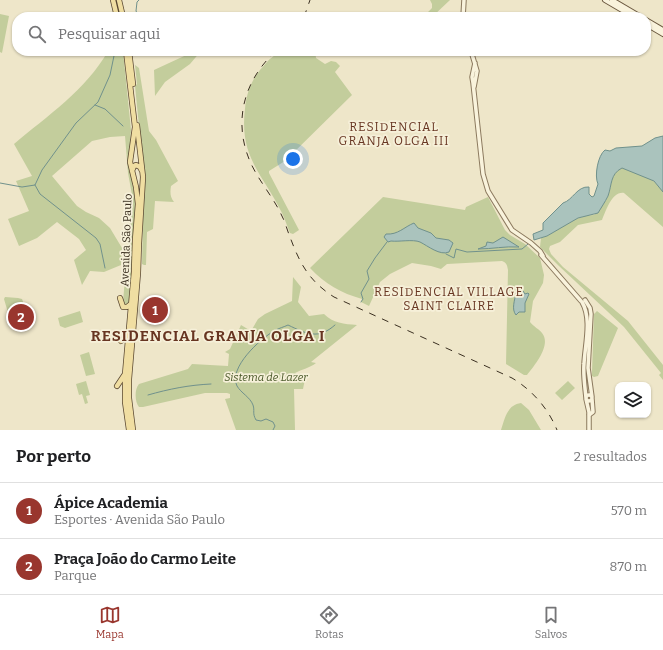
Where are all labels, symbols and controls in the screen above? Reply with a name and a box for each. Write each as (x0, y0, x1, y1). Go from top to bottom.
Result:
search box (12, 12, 651, 56)
icon: search (26, 23, 48, 45)
text: Pesquisar aqui (58, 25, 160, 43)
district label: RESIDENCIAL GRANJA OLGA III (339, 120, 449, 148)
your location (283, 149, 303, 169)
street label: Avenida São Paulo (118, 193, 135, 287)
district label: RESIDENCIAL VILLAGE SAINT CLAIRE (374, 285, 524, 313)
pin: 1 (142, 295, 168, 325)
pin: 2 (8, 302, 34, 332)
district label: RESIDENCIAL GRANJA OLGA I (91, 327, 325, 345)
park label: Sistema de Lazer (224, 371, 308, 384)
map controls (615, 382, 651, 418)
button: layers (615, 382, 651, 418)
text: Por perto (16, 446, 91, 467)
text: 2 resultados (574, 449, 647, 464)
text: Ápice Academia (54, 494, 168, 512)
text: 1 (26, 503, 32, 518)
text: 570 m (611, 503, 647, 518)
text: Esportes · Avenida São Paulo (54, 512, 225, 527)
text: Praça João do Carmo Leite (54, 550, 236, 568)
text: 2 (25, 559, 33, 574)
text: 870 m (610, 559, 647, 574)
text: Parque (54, 568, 97, 583)
tab: Mapa (96, 604, 124, 641)
tab: Rotas (315, 604, 344, 641)
tab: Salvos (535, 604, 567, 641)

